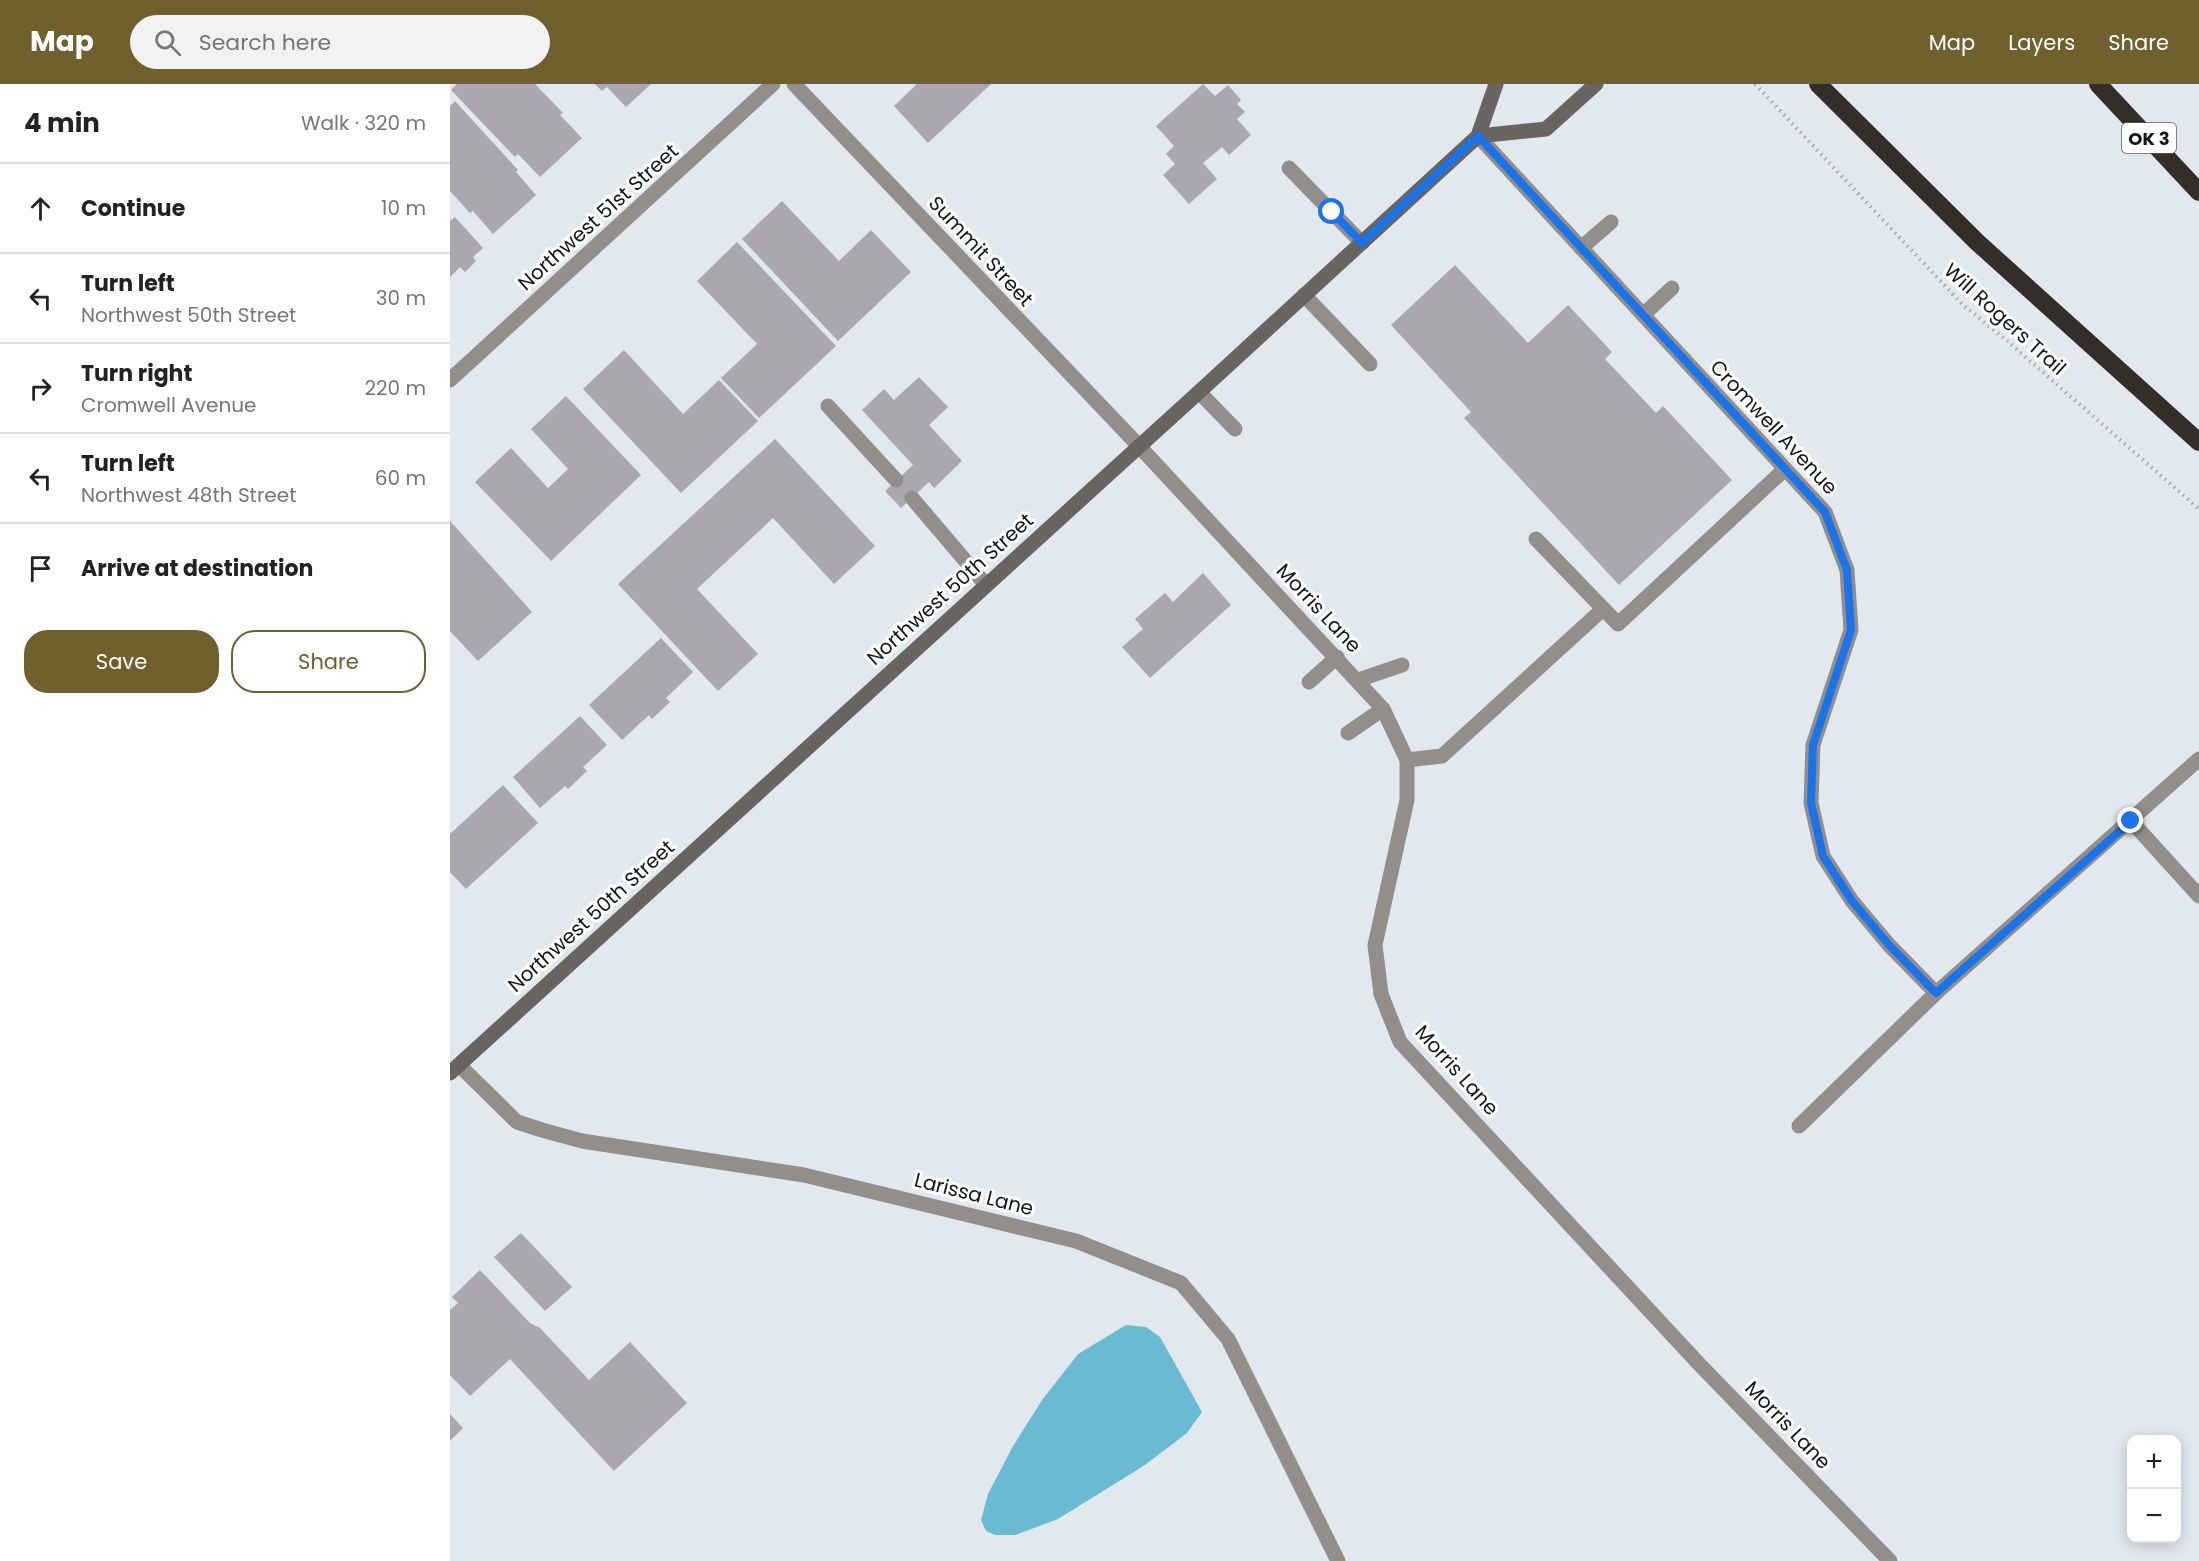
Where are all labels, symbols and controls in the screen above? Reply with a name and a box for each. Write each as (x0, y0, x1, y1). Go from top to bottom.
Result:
search box (130, 15, 550, 69)
text: Map (30, 22, 94, 61)
icon: search (151, 26, 184, 59)
text: Search here (199, 27, 331, 58)
text: Map (1929, 28, 1975, 57)
text: Layers (2008, 28, 2075, 57)
text: Share (2108, 28, 2169, 57)
text: 4 min (24, 105, 100, 141)
text: Walk · 320 m (301, 109, 426, 137)
road number: OK 3 (2122, 123, 2176, 153)
street label: Northwest 51st Street (512, 137, 684, 297)
street label: Summit Street (922, 190, 1040, 312)
icon: ahead (24, 192, 57, 225)
text: Continue (81, 193, 185, 224)
text: 10 m (381, 194, 426, 222)
route start (1318, 198, 1344, 224)
street label: Will Rogers Trail (1938, 257, 2072, 381)
text: Turn left (81, 268, 175, 299)
icon: left (24, 282, 57, 315)
text: 30 m (376, 284, 426, 312)
text: Northwest 50th Street (81, 301, 296, 329)
street label: Cromwell Avenue (1704, 353, 1844, 501)
text: Turn right (81, 358, 192, 389)
icon: right (24, 372, 57, 405)
text: 220 m (365, 374, 426, 402)
text: Cromwell Avenue (81, 391, 256, 419)
text: Turn left (81, 448, 175, 479)
icon: left (24, 462, 57, 495)
text: 60 m (375, 464, 426, 492)
text: Northwest 48th Street (81, 481, 296, 509)
street label: Northwest 50th Street (861, 507, 1039, 671)
icon: arrive (24, 552, 57, 585)
text: Arrive at destination (81, 553, 313, 584)
street label: Morris Lane (1270, 557, 1368, 659)
button: Save (24, 630, 219, 693)
button: Share (231, 630, 426, 693)
route end (2117, 807, 2143, 833)
street label: Northwest 50th Street (502, 834, 680, 998)
street label: Morris Lane (1409, 1019, 1505, 1121)
street label: Larissa Lane (912, 1166, 1036, 1222)
street label: Morris Lane (1739, 1375, 1837, 1475)
map controls (2127, 1435, 2181, 1543)
button: + (2127, 1435, 2181, 1489)
button: − (2127, 1489, 2181, 1543)

